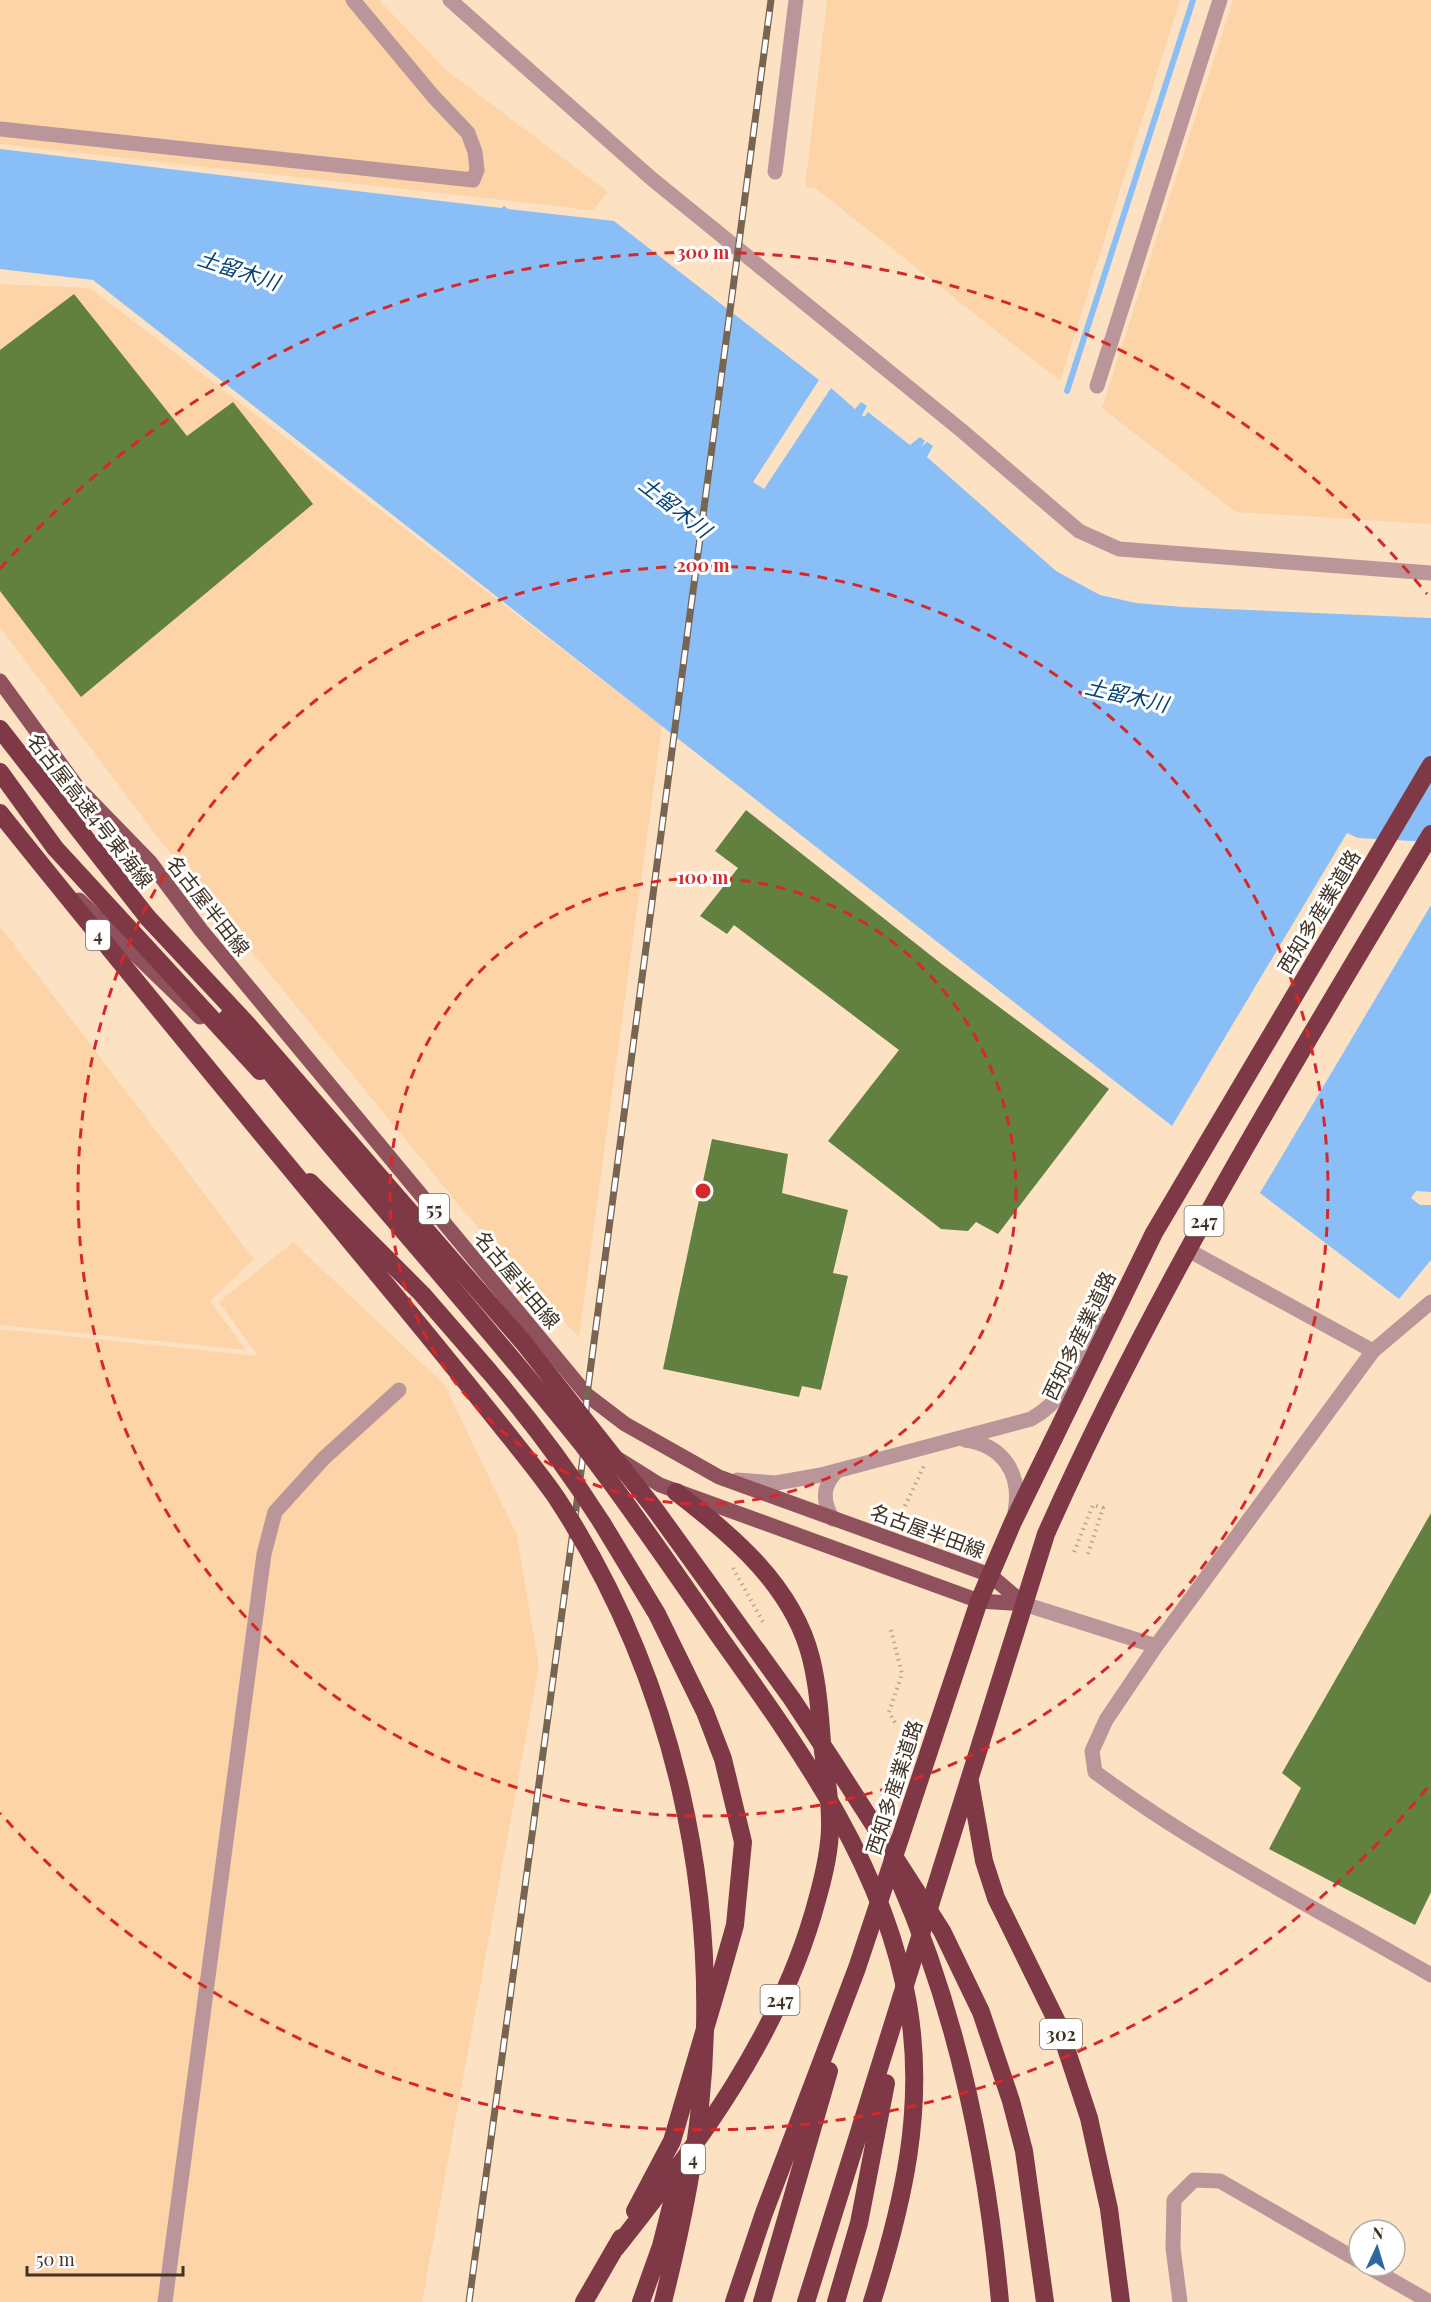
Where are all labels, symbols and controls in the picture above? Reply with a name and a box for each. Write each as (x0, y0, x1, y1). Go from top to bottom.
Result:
text: 300 m (677, 240, 730, 264)
water label: 土留木川 (195, 243, 285, 296)
water label: 土留木川 (634, 469, 719, 544)
text: 200 m (676, 553, 730, 577)
water label: 土留木川 (1083, 671, 1173, 718)
street label: 名古屋高速4号東海線 (22, 727, 160, 893)
street label: 西知多産業道路 (1270, 844, 1366, 978)
street label: 名古屋半田線 (161, 849, 257, 961)
text: 100 m (678, 865, 729, 889)
road number: 4 (86, 920, 110, 950)
centre of rings (693, 1181, 713, 1201)
road number: 55 (419, 1194, 449, 1224)
road number: 247 (1184, 1206, 1224, 1236)
street label: 名古屋半田線 (469, 1224, 567, 1334)
street label: 西知多産業道路 (1035, 1266, 1121, 1404)
street label: 名古屋半田線 (867, 1497, 989, 1563)
street label: 西知多産業道路 (859, 1716, 927, 1858)
road number: 247 (760, 1985, 800, 2015)
road number: 302 (1040, 2019, 1082, 2049)
road number: 4 (681, 2144, 705, 2174)
north arrow (1347, 2218, 1407, 2278)
text: N (1372, 2222, 1385, 2243)
scale bar (27, 2239, 183, 2277)
text: 50 m (36, 2247, 75, 2271)

